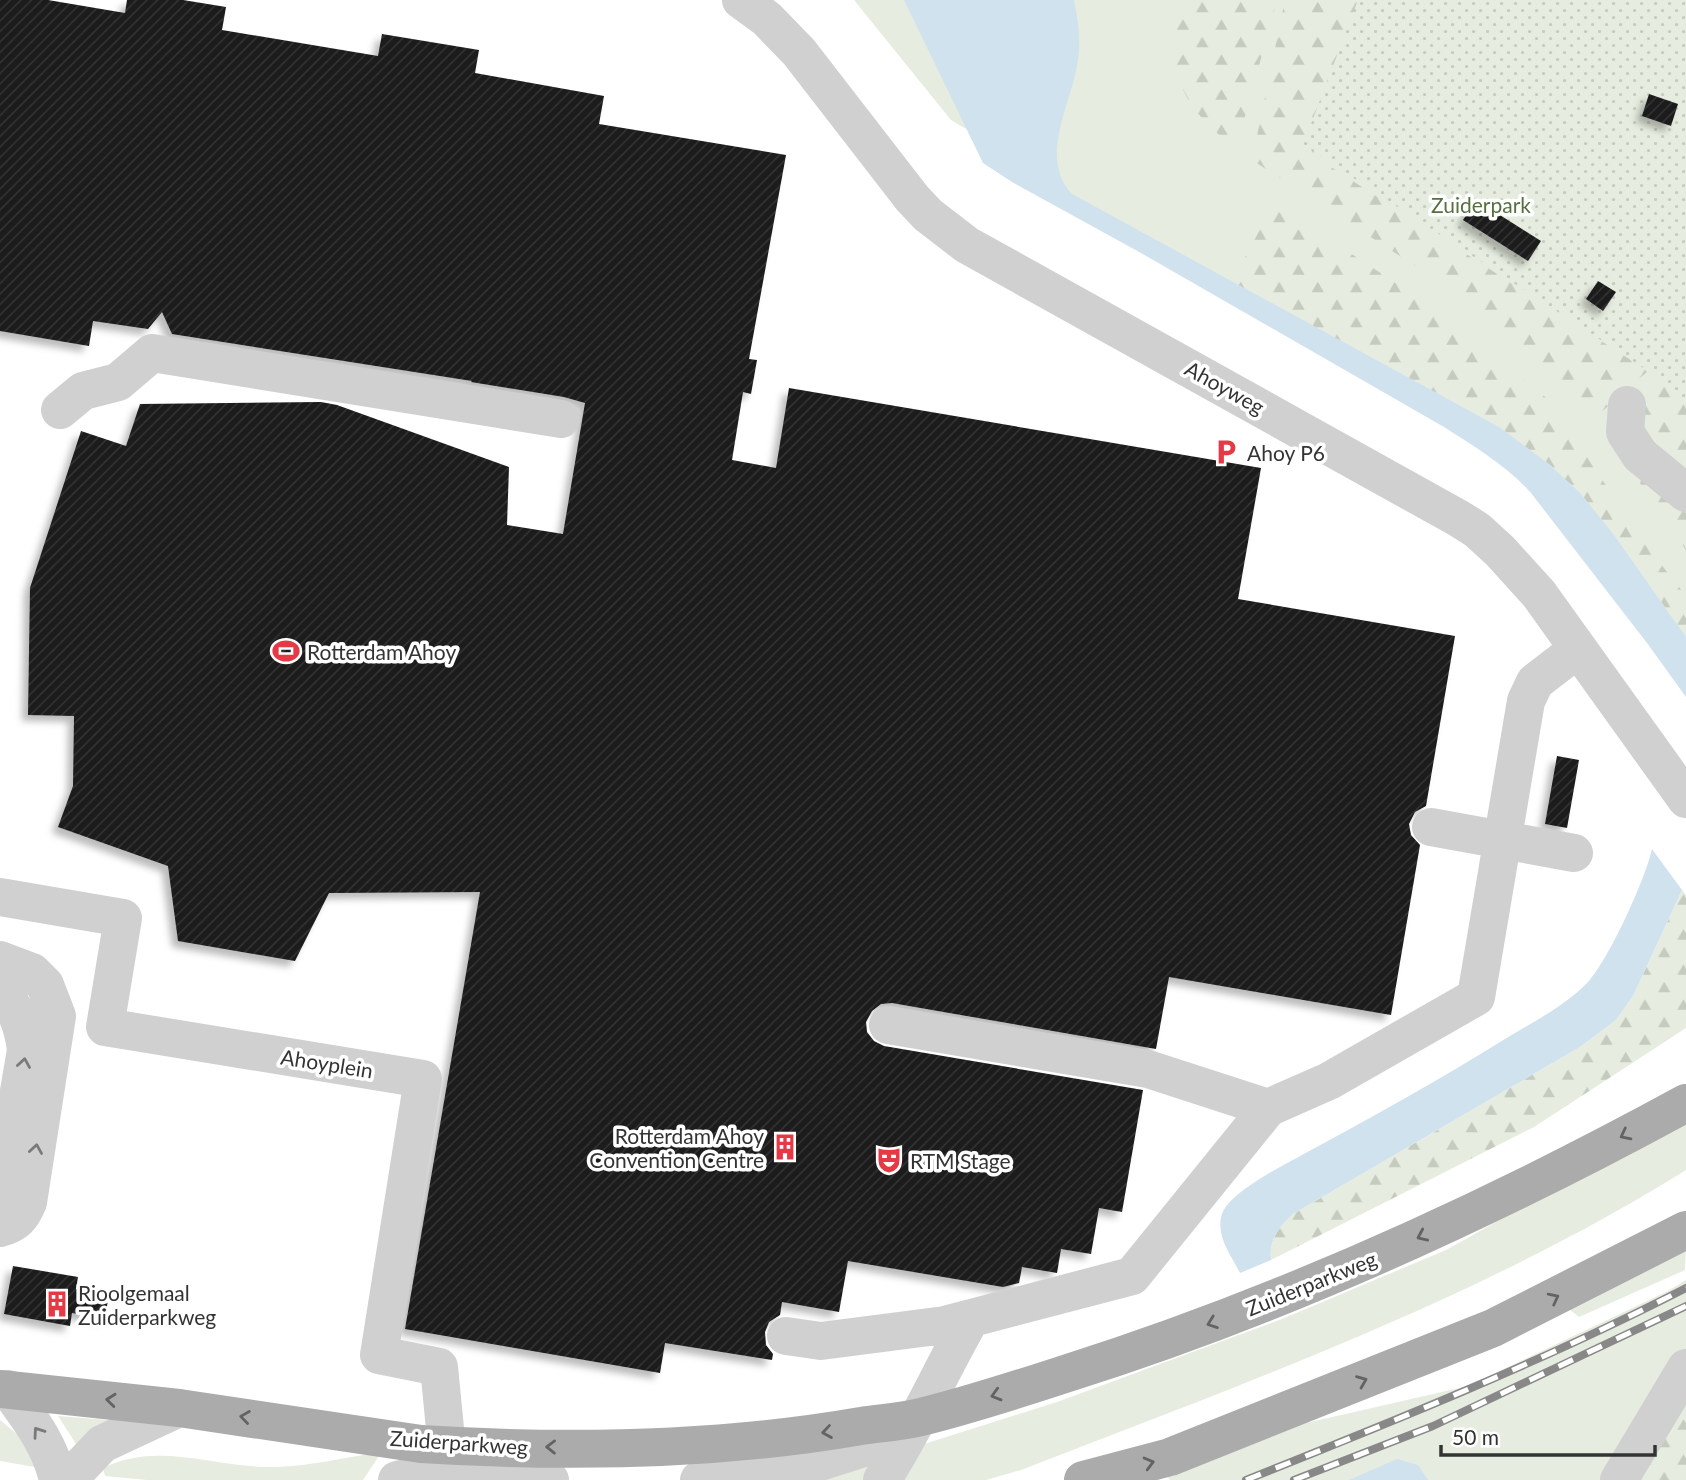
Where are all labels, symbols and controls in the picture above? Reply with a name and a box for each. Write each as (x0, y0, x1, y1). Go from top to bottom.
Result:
park label: Zuiderpark (1431, 192, 1531, 217)
street label: Ahoyweg (1181, 355, 1269, 419)
parking icon: Ahoy P6 (1211, 437, 1241, 467)
place label: Ahoy P6 (1247, 440, 1325, 465)
sports icon: Rotterdam Ahoy (271, 636, 301, 666)
place label: Rotterdam Ahoy (307, 639, 456, 664)
street label: Ahoyplein (279, 1043, 375, 1083)
one-way arrow (16, 1057, 31, 1069)
place label: Rotterdam Ahoy Convention Centre (589, 1123, 764, 1172)
one-way arrow (1620, 1126, 1632, 1140)
building icon: Rotterdam Ahoy Convention Centre (770, 1132, 800, 1162)
one-way arrow (28, 1143, 43, 1155)
theatre icon: RTM Stage (874, 1145, 904, 1175)
place label: RTM Stage (910, 1148, 1011, 1173)
one-way arrow (1417, 1228, 1429, 1242)
street label: Zuiderparkweg (1242, 1245, 1380, 1320)
place label: Rioolgemaal Zuiderparkweg (78, 1280, 216, 1329)
building icon: Rioolgemaal Zuiderparkweg (42, 1289, 72, 1319)
one-way arrow (1547, 1292, 1560, 1306)
one-way arrow (1206, 1315, 1218, 1329)
one-way arrow (1355, 1375, 1367, 1389)
one-way arrow (990, 1387, 1002, 1402)
one-way arrow (105, 1393, 117, 1408)
one-way arrow (240, 1410, 251, 1425)
scale bar (1441, 1414, 1654, 1458)
one-way arrow (821, 1424, 833, 1439)
text: 50 m (1452, 1424, 1499, 1449)
street label: Zuiderparkweg (389, 1425, 529, 1459)
one-way arrow (34, 1427, 46, 1440)
one-way arrow (546, 1439, 556, 1455)
one-way arrow (1143, 1456, 1155, 1471)

